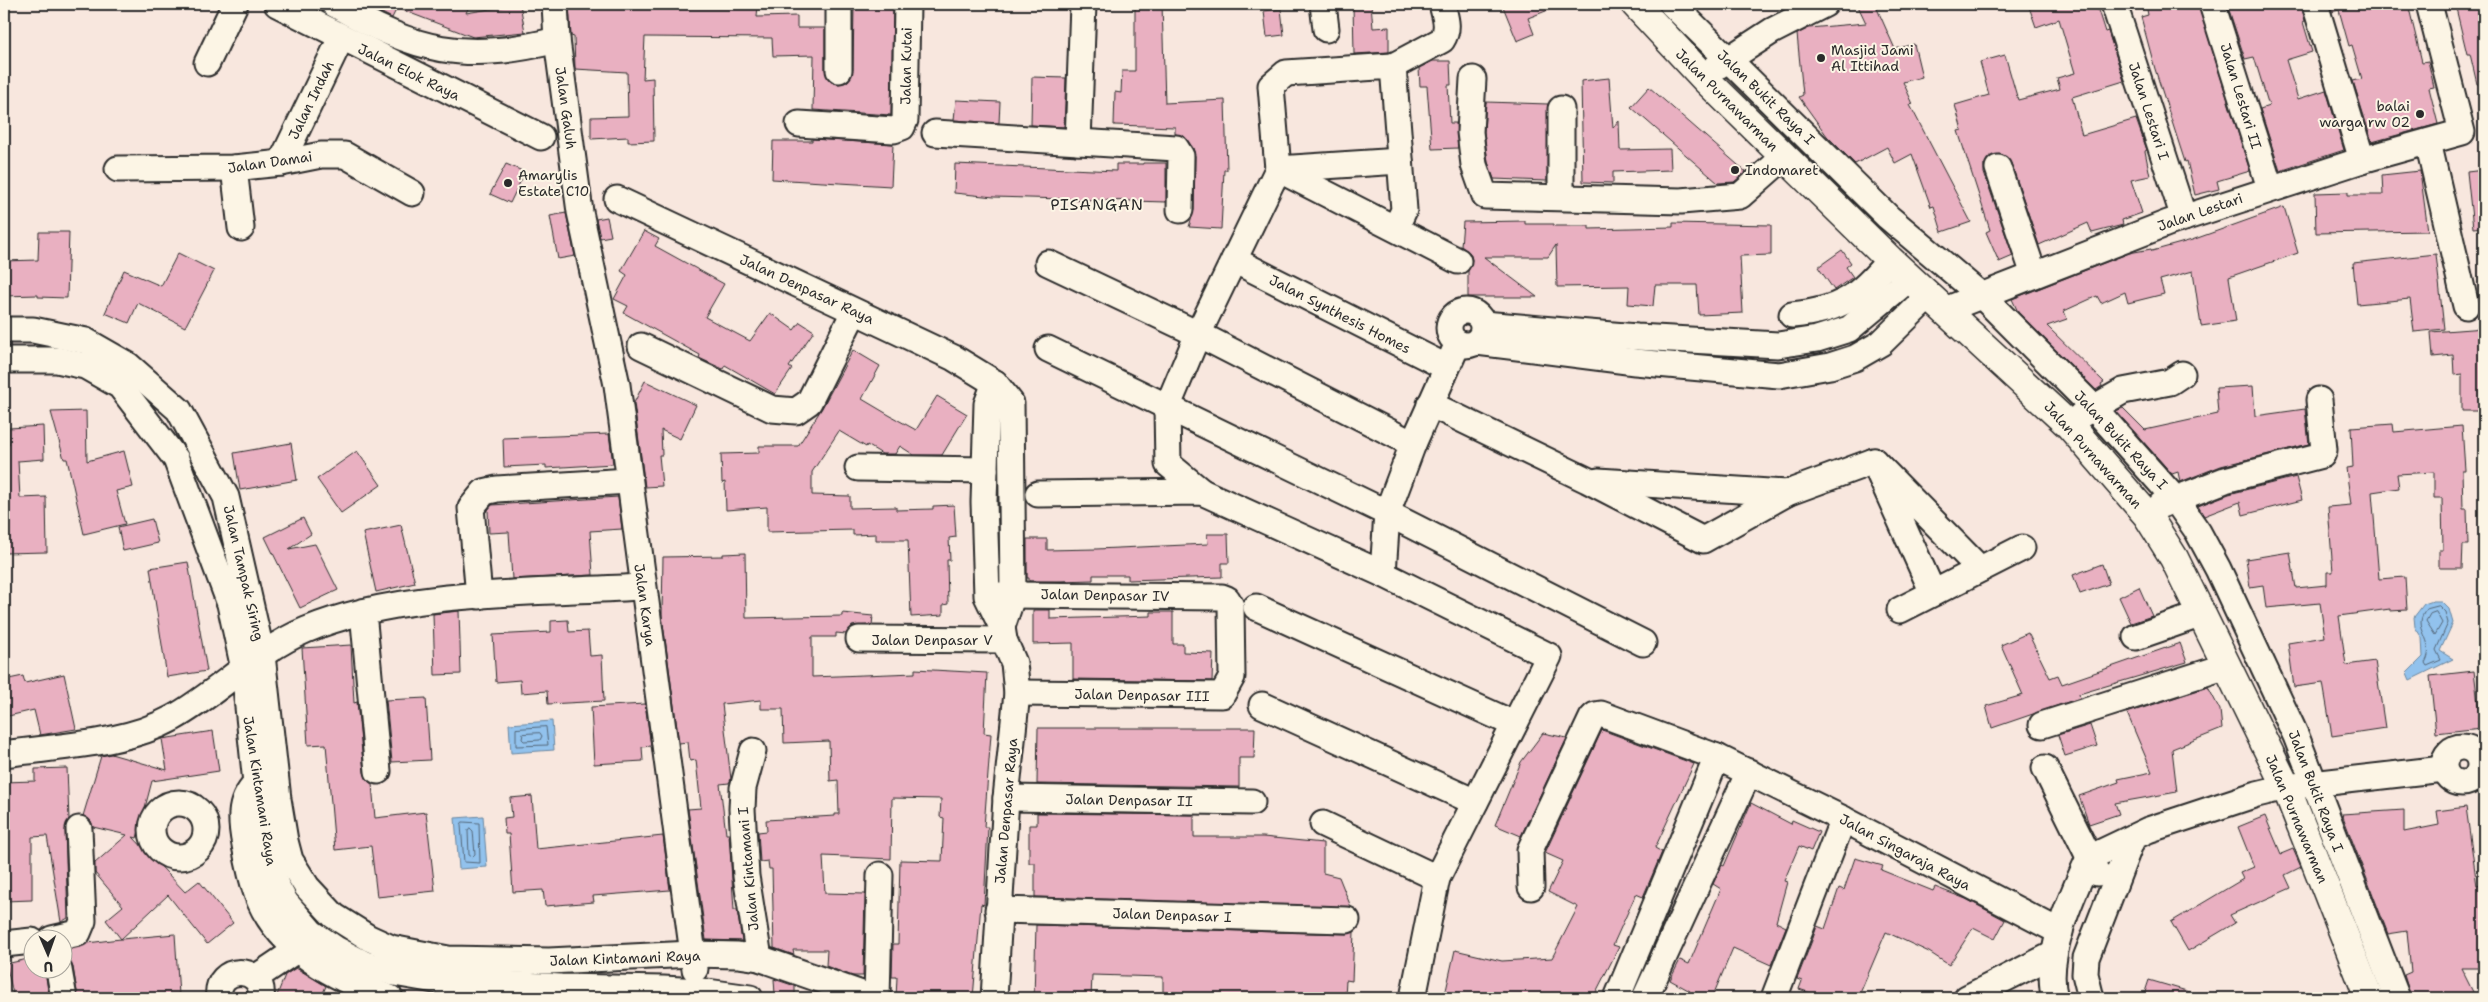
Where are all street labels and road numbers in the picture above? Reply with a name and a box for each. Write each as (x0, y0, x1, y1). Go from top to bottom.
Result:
street label: Jalan Kutai (896, 27, 916, 105)
street label: Jalan Elok Raya (355, 39, 463, 105)
street label: Jalan Lestari II (2216, 41, 2266, 151)
street label: Jalan Purnawarman (1672, 45, 1782, 155)
street label: Jalan Bukit Raya I (1713, 46, 1819, 148)
street label: Jalan Indah (284, 58, 338, 142)
street label: Jalan Lestari I (2125, 60, 2173, 162)
street label: Jalan Galuh (551, 66, 581, 150)
street label: Jalan Damai (226, 147, 314, 177)
street label: Jalan Lestari (2155, 189, 2245, 235)
street label: Jalan Denpasar Raya (737, 250, 877, 328)
street label: Jalan Synthesis Homes (1266, 270, 1414, 358)
street label: Jalan Bukit Raya I (2071, 387, 2172, 493)
street label: Jalan Purnawarman (2040, 398, 2146, 513)
street label: Jalan Tampak Siring (220, 503, 268, 643)
street label: Jalan Karya (630, 563, 660, 648)
street label: Jalan Denpasar IV (1040, 585, 1170, 605)
street label: Jalan Denpasar V (871, 631, 993, 649)
street label: Jalan Denpasar III (1074, 685, 1210, 705)
street label: Jalan Kintamani Raya (239, 715, 281, 867)
street label: Jalan Bukit Raya I (2285, 728, 2348, 855)
street label: Jalan Denpasar Raya (991, 737, 1021, 885)
street label: Jalan Purnawarman (2262, 752, 2332, 886)
street label: Jalan Denpasar II (1065, 790, 1193, 810)
street label: Jalan Kintamani I (734, 806, 762, 932)
street label: Jalan Singaraja Raya (1836, 810, 1974, 894)
street label: Jalan Denpasar I (1112, 904, 1232, 926)
street label: Jalan Kintamani Raya (549, 946, 701, 970)

